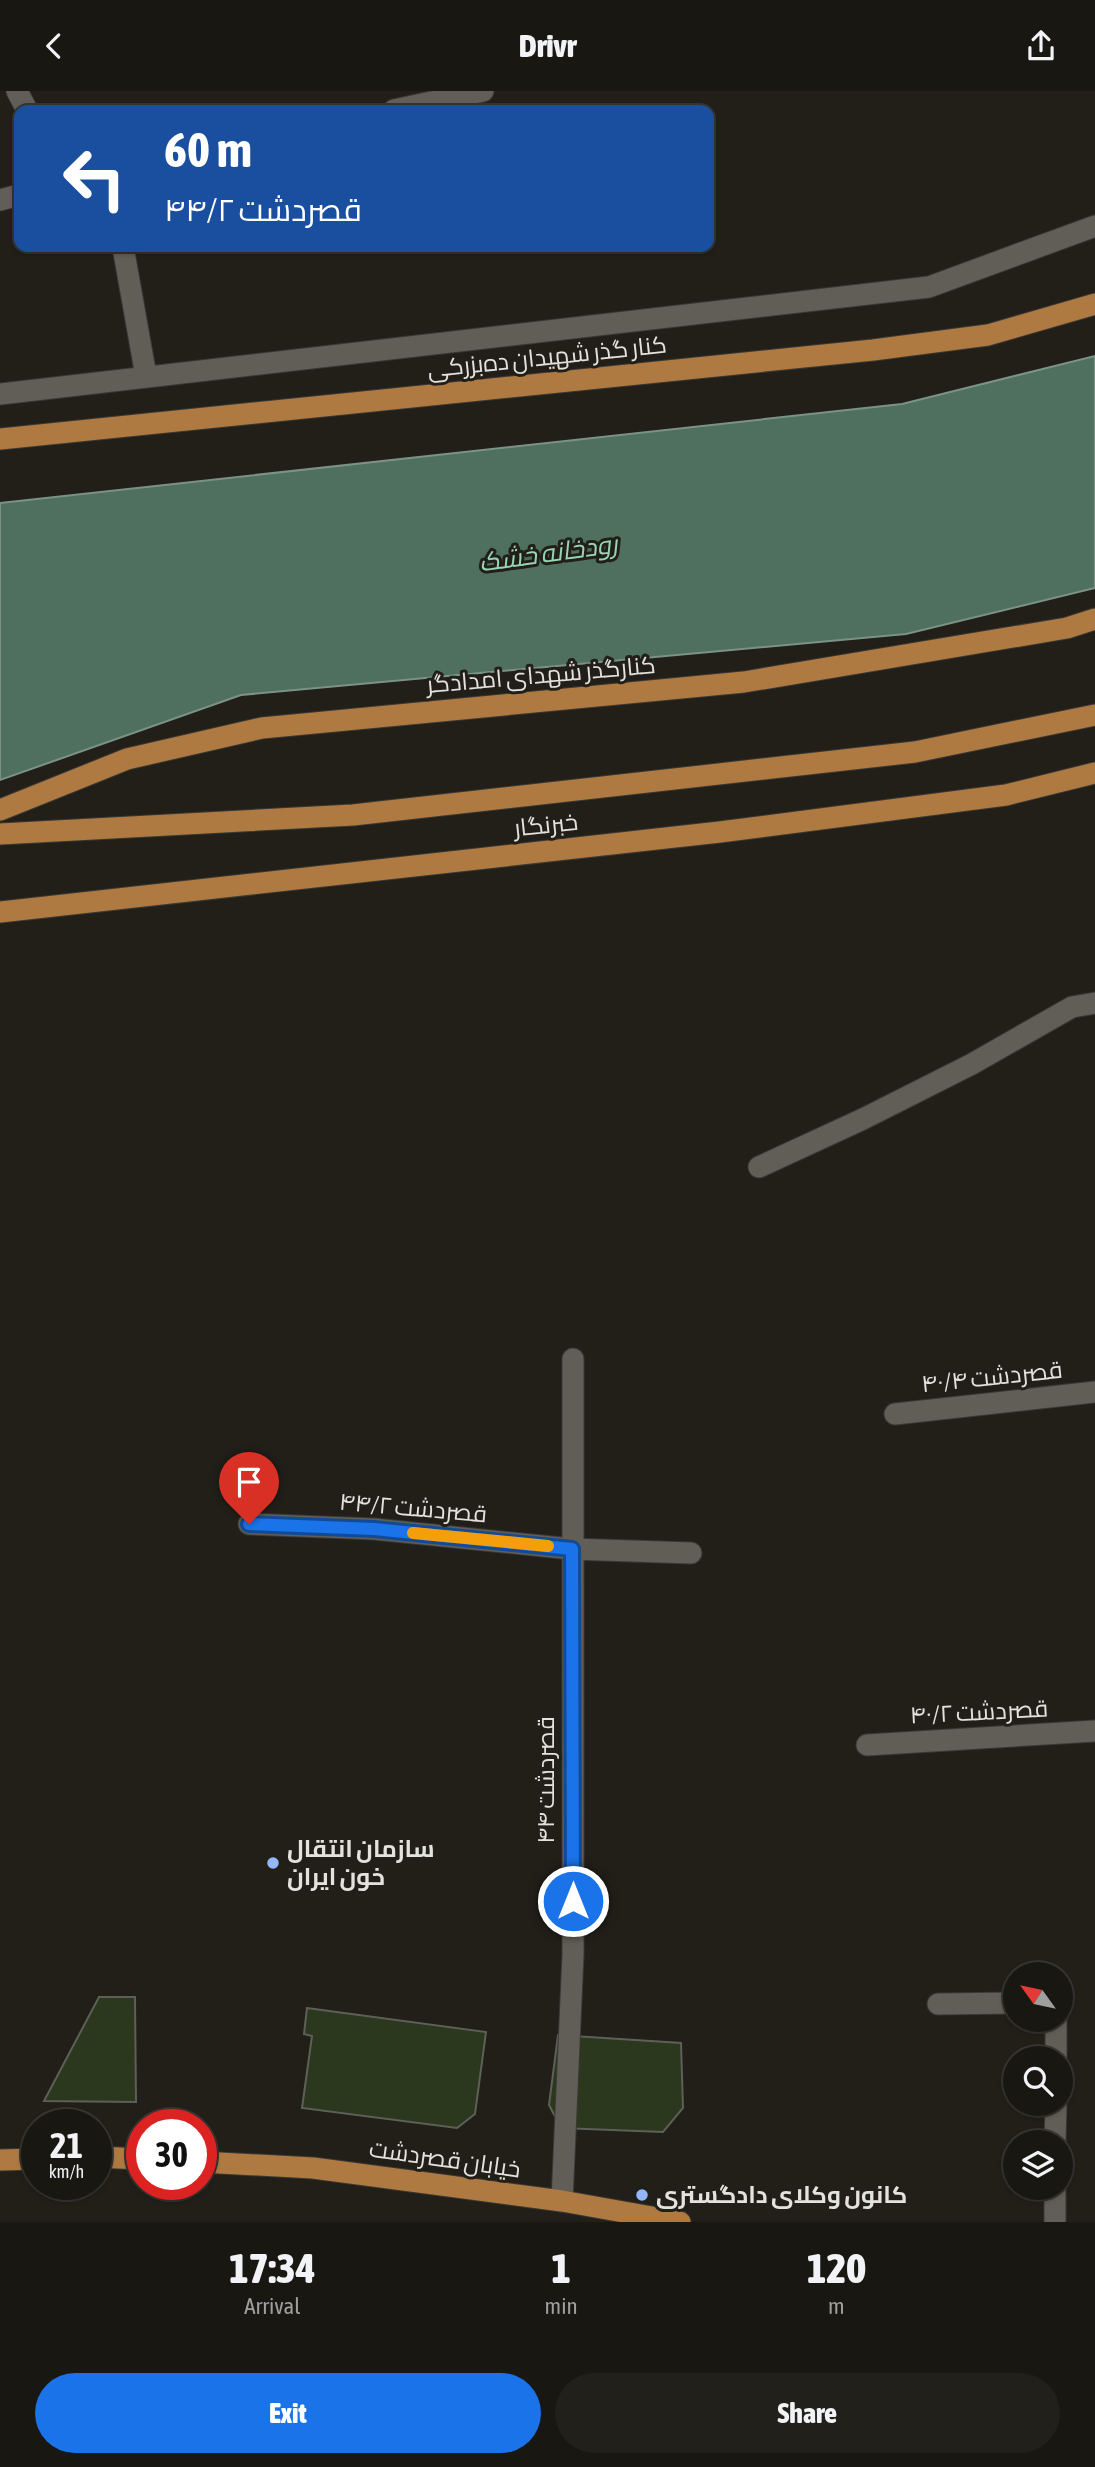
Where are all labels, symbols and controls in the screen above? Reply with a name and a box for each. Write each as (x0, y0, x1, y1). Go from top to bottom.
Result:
icon: back (35, 27, 73, 65)
text: Drivr (519, 27, 576, 64)
icon: share (1022, 27, 1060, 65)
text: 60 m (164, 121, 252, 177)
icon: left (49, 133, 140, 224)
text: ۴۴/۲ قصردشت (164, 191, 362, 228)
street label: کنار گذر شهیدان ده‌بزرکی (426, 331, 668, 383)
water label: رودخانه خشک (477, 528, 621, 578)
street label: کنارگذر شهدای امدادگر (423, 651, 657, 699)
street label: خبرنگار (511, 808, 579, 842)
street label: ۴۰/۴ قصردشت (920, 1356, 1064, 1397)
pin (219, 1452, 279, 1524)
icon: arrive (230, 1463, 268, 1501)
street label: ۴۴/۲ قصردشت (338, 1488, 488, 1527)
street label: ۴۰/۲ قصردشت (909, 1694, 1049, 1729)
street label: ۴۴ قصردشت (532, 1716, 559, 1844)
place label: سازمان انتقال خون ایران (287, 1835, 435, 1891)
marker: سازمان انتقال خون ایران (265, 1855, 281, 1871)
position arrow (536, 1864, 610, 1938)
north arrow (1003, 1962, 1073, 2032)
map controls (1003, 1962, 1073, 2200)
button: search (1003, 2046, 1073, 2116)
speed limit sign: 30 (126, 2109, 217, 2200)
text: 21 (50, 2125, 83, 2165)
button: layers (1003, 2130, 1073, 2200)
street label: خیابان قصردشت (367, 2135, 523, 2183)
text: km/h (49, 2161, 84, 2182)
place label: کانون وکلای دادگستری (656, 2181, 907, 2209)
marker: کانون وکلای دادگستری (634, 2187, 650, 2203)
text: 17:34 (229, 2244, 316, 2292)
text: 1 (551, 2244, 571, 2292)
text: 120 (807, 2244, 866, 2292)
text: Arrival (244, 2293, 300, 2319)
text: min (545, 2293, 578, 2319)
text: m (828, 2293, 845, 2319)
button: Exit (35, 2373, 541, 2453)
button: Share (555, 2373, 1060, 2453)

